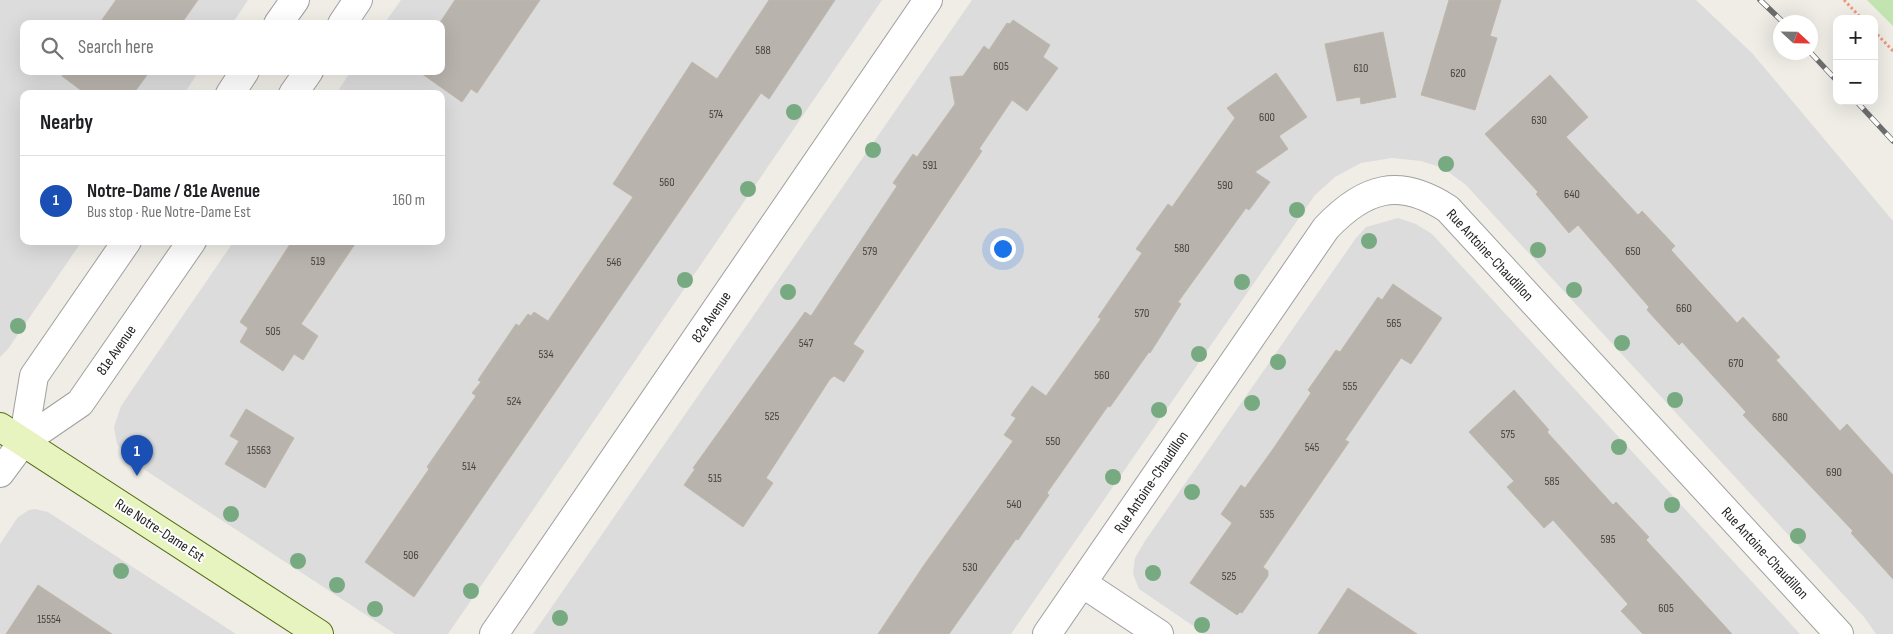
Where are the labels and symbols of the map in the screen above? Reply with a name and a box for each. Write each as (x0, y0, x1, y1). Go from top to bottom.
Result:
north arrow (1773, 15, 1818, 60)
house number: 588 (755, 43, 771, 58)
house number: 605 (993, 59, 1009, 74)
house number: 610 (1354, 61, 1368, 76)
house number: 620 (1450, 66, 1466, 81)
house number: 574 (709, 107, 723, 122)
house number: 600 (1259, 110, 1275, 125)
house number: 630 (1531, 113, 1547, 128)
house number: 591 (923, 158, 938, 173)
house number: 560 (659, 175, 675, 190)
house number: 590 (1217, 178, 1233, 193)
house number: 640 (1564, 187, 1580, 202)
street label: Rue Antoine-Chaudillon (1442, 205, 1537, 305)
your location (990, 236, 1016, 262)
house number: 580 (1174, 241, 1190, 256)
house number: 579 (863, 244, 877, 259)
house number: 650 (1625, 244, 1641, 259)
house number: 519 (311, 254, 325, 269)
house number: 546 (606, 255, 622, 270)
street label: 82e Avenue (687, 288, 736, 347)
house number: 660 (1676, 301, 1692, 316)
house number: 570 (1135, 306, 1149, 321)
house number: 565 (1387, 316, 1402, 331)
street label: 81e Avenue (92, 322, 141, 379)
house number: 505 (266, 324, 281, 339)
house number: 547 (799, 336, 813, 351)
house number: 534 (539, 347, 553, 362)
house number: 670 (1728, 356, 1744, 371)
house number: 560 (1094, 368, 1110, 383)
house number: 555 (1343, 379, 1357, 394)
house number: 524 (507, 394, 521, 409)
house number: 525 (765, 409, 779, 424)
house number: 680 (1772, 410, 1788, 425)
house number: 575 (1501, 427, 1515, 442)
street label: Rue Antoine-Chaudillon (1110, 428, 1193, 537)
house number: 550 (1046, 434, 1060, 449)
pin: 1 (121, 435, 153, 476)
house number: 545 (1305, 440, 1320, 455)
house number: 15563 (247, 443, 271, 458)
house number: 514 (462, 459, 476, 474)
house number: 690 (1826, 465, 1842, 480)
house number: 515 (708, 471, 722, 486)
house number: 585 (1545, 474, 1560, 489)
street label: Rue Notre-Dame Est (111, 494, 208, 567)
house number: 540 (1006, 497, 1022, 512)
street label: Rue Antoine-Chaudillon (1717, 503, 1812, 603)
house number: 535 (1260, 507, 1275, 522)
house number: 595 (1601, 532, 1616, 547)
house number: 506 (403, 548, 419, 563)
house number: 530 (962, 560, 978, 575)
house number: 525 (1222, 569, 1236, 584)
house number: 605 (1658, 601, 1674, 616)
house number: 15554 (37, 612, 61, 627)

